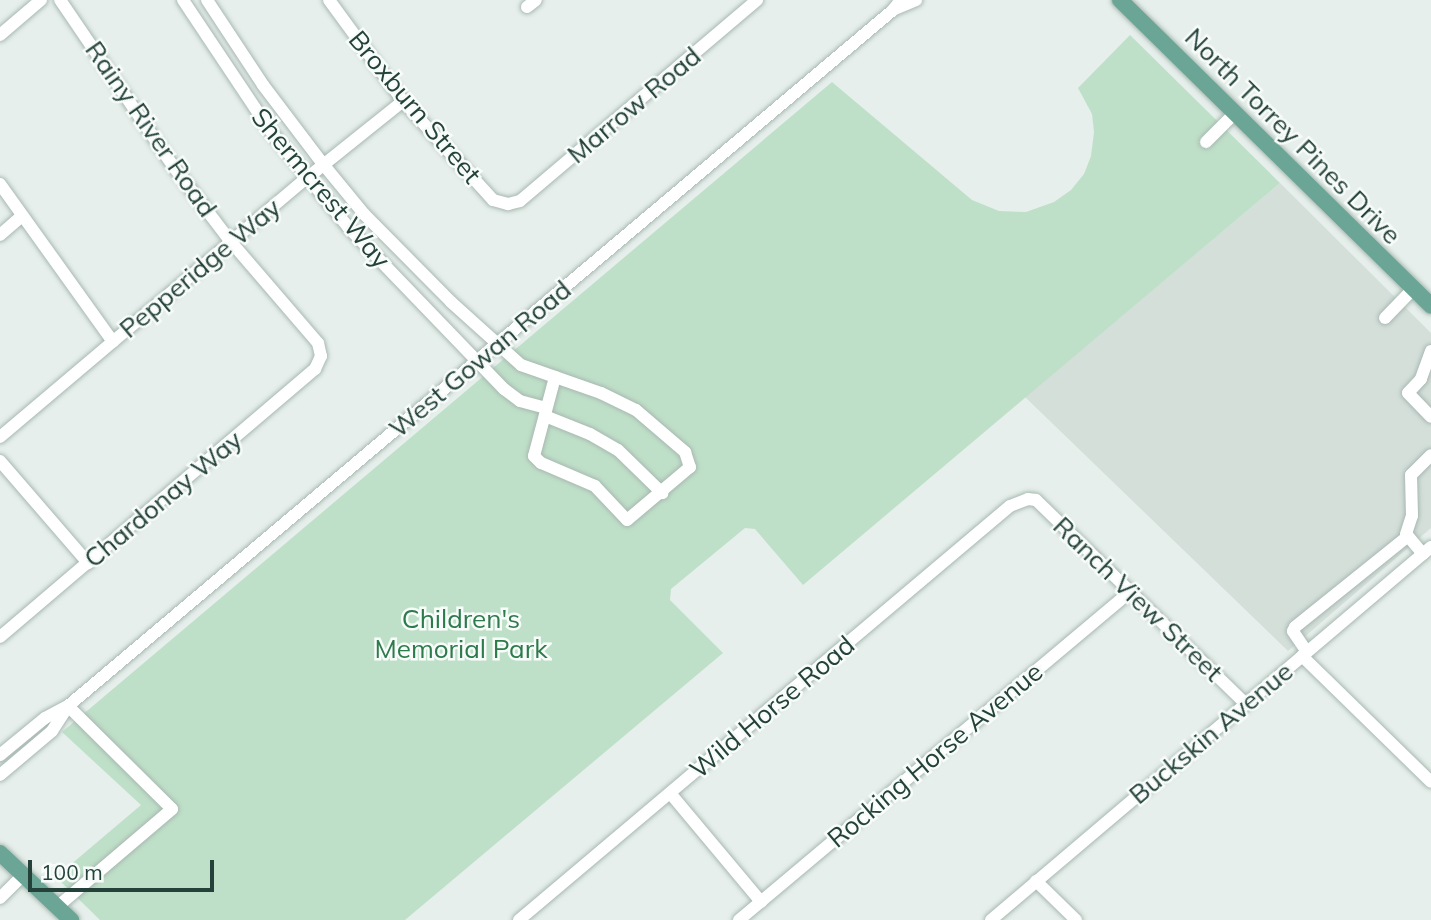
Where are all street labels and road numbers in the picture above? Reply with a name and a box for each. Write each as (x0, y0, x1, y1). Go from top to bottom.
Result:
street label: North Torrey Pines Drive (1179, 22, 1407, 250)
street label: Broxburn Street (342, 24, 488, 190)
street label: Rainy River Road (79, 35, 223, 223)
street label: Marrow Road (561, 40, 707, 170)
street label: Shermcrest Way (245, 102, 397, 274)
street label: Pepperidge Way (113, 192, 287, 344)
street label: West Gowan Road (383, 274, 577, 444)
street label: Chardonay Way (78, 424, 248, 574)
street label: Ranch View Street (1047, 510, 1229, 688)
street label: Wild Horse Road (683, 629, 861, 785)
street label: Rocking Horse Avenue (821, 656, 1049, 854)
street label: Buckskin Avenue (1123, 656, 1299, 810)

